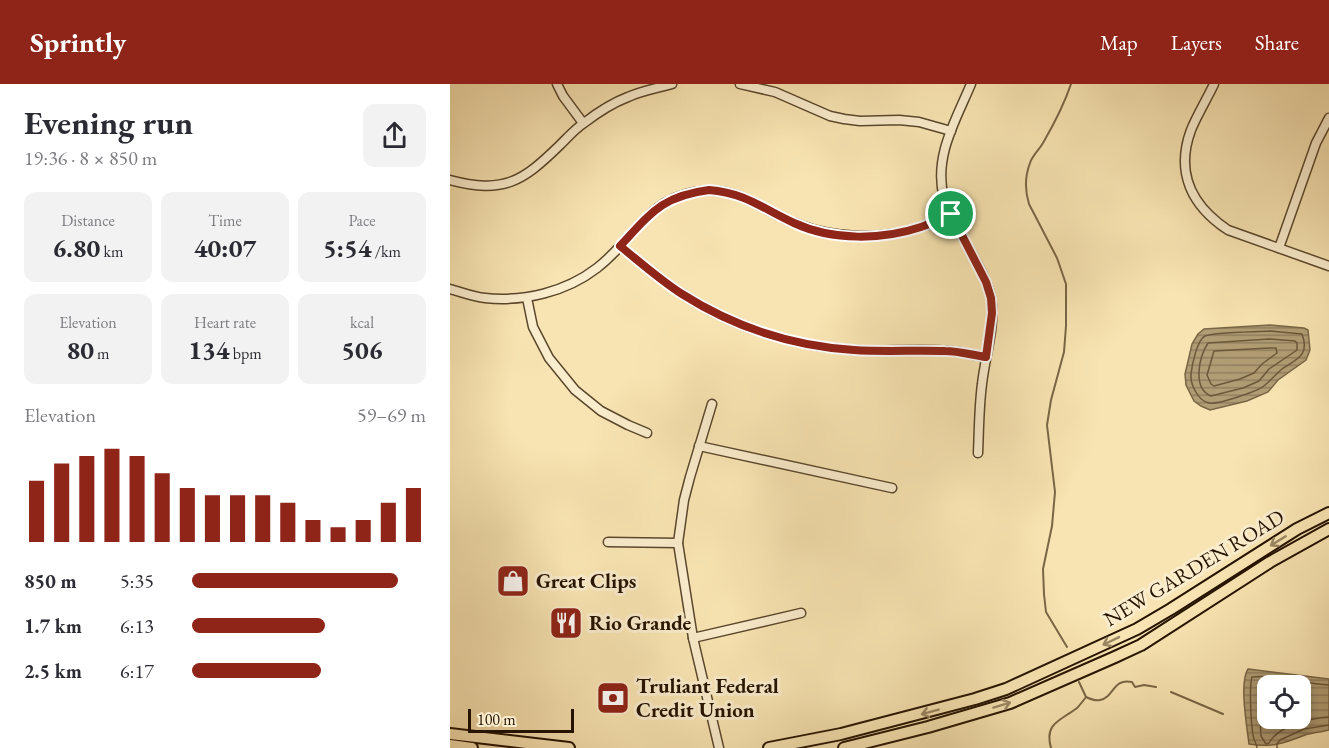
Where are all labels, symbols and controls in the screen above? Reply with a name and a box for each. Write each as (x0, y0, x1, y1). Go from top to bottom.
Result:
text: Sprintly (30, 24, 126, 60)
text: Map (1100, 29, 1138, 56)
text: Layers (1171, 29, 1222, 56)
text: Share (1255, 29, 1299, 56)
text: Evening run (24, 101, 193, 144)
button: share (363, 104, 426, 167)
text: 19:36 · 8 × 850 m (24, 145, 157, 171)
pin (925, 188, 976, 239)
icon: arrive (934, 197, 967, 230)
text: Distance (61, 210, 115, 231)
text: Time (208, 210, 242, 231)
text: Pace (349, 210, 375, 231)
text: 6.80 (53, 231, 100, 265)
text: 40:07 (194, 231, 256, 265)
text: 5:54 (323, 231, 372, 265)
text: km (100, 241, 123, 262)
text: /km (372, 241, 401, 262)
text: Elevation (59, 312, 117, 333)
text: Heart rate (194, 312, 256, 333)
text: kcal (350, 312, 374, 333)
text: 80 (66, 333, 94, 367)
text: 134 (188, 333, 230, 367)
text: 506 (341, 333, 383, 367)
text: m (94, 343, 110, 364)
text: bpm (230, 343, 262, 364)
text: Elevation (24, 402, 96, 428)
text: 59–69 m (357, 402, 426, 428)
street label: NEW GARDEN ROAD (1099, 503, 1289, 632)
one-way arrow (1270, 535, 1287, 547)
shop icon: Great Clips (495, 563, 531, 599)
place label: Great Clips (536, 567, 636, 594)
text: 850 m (24, 568, 77, 594)
text: 5:35 (120, 568, 154, 594)
restaurant icon: Rio Grande (548, 605, 584, 641)
place label: Rio Grande (589, 609, 692, 636)
text: 1.7 km (24, 613, 82, 639)
text: 6:13 (120, 613, 154, 639)
one-way arrow (1102, 636, 1120, 648)
text: 2.5 km (24, 658, 82, 684)
text: 6:17 (120, 658, 154, 684)
place label: Truliant Federal Credit Union (636, 672, 779, 723)
map controls (1257, 675, 1311, 729)
button: locate (1257, 675, 1311, 729)
bank icon: Truliant Federal Credit Union (595, 680, 631, 716)
one-way arrow (992, 699, 1011, 710)
scale bar (468, 706, 574, 734)
one-way arrow (920, 707, 939, 718)
text: 100 m (477, 709, 516, 730)

